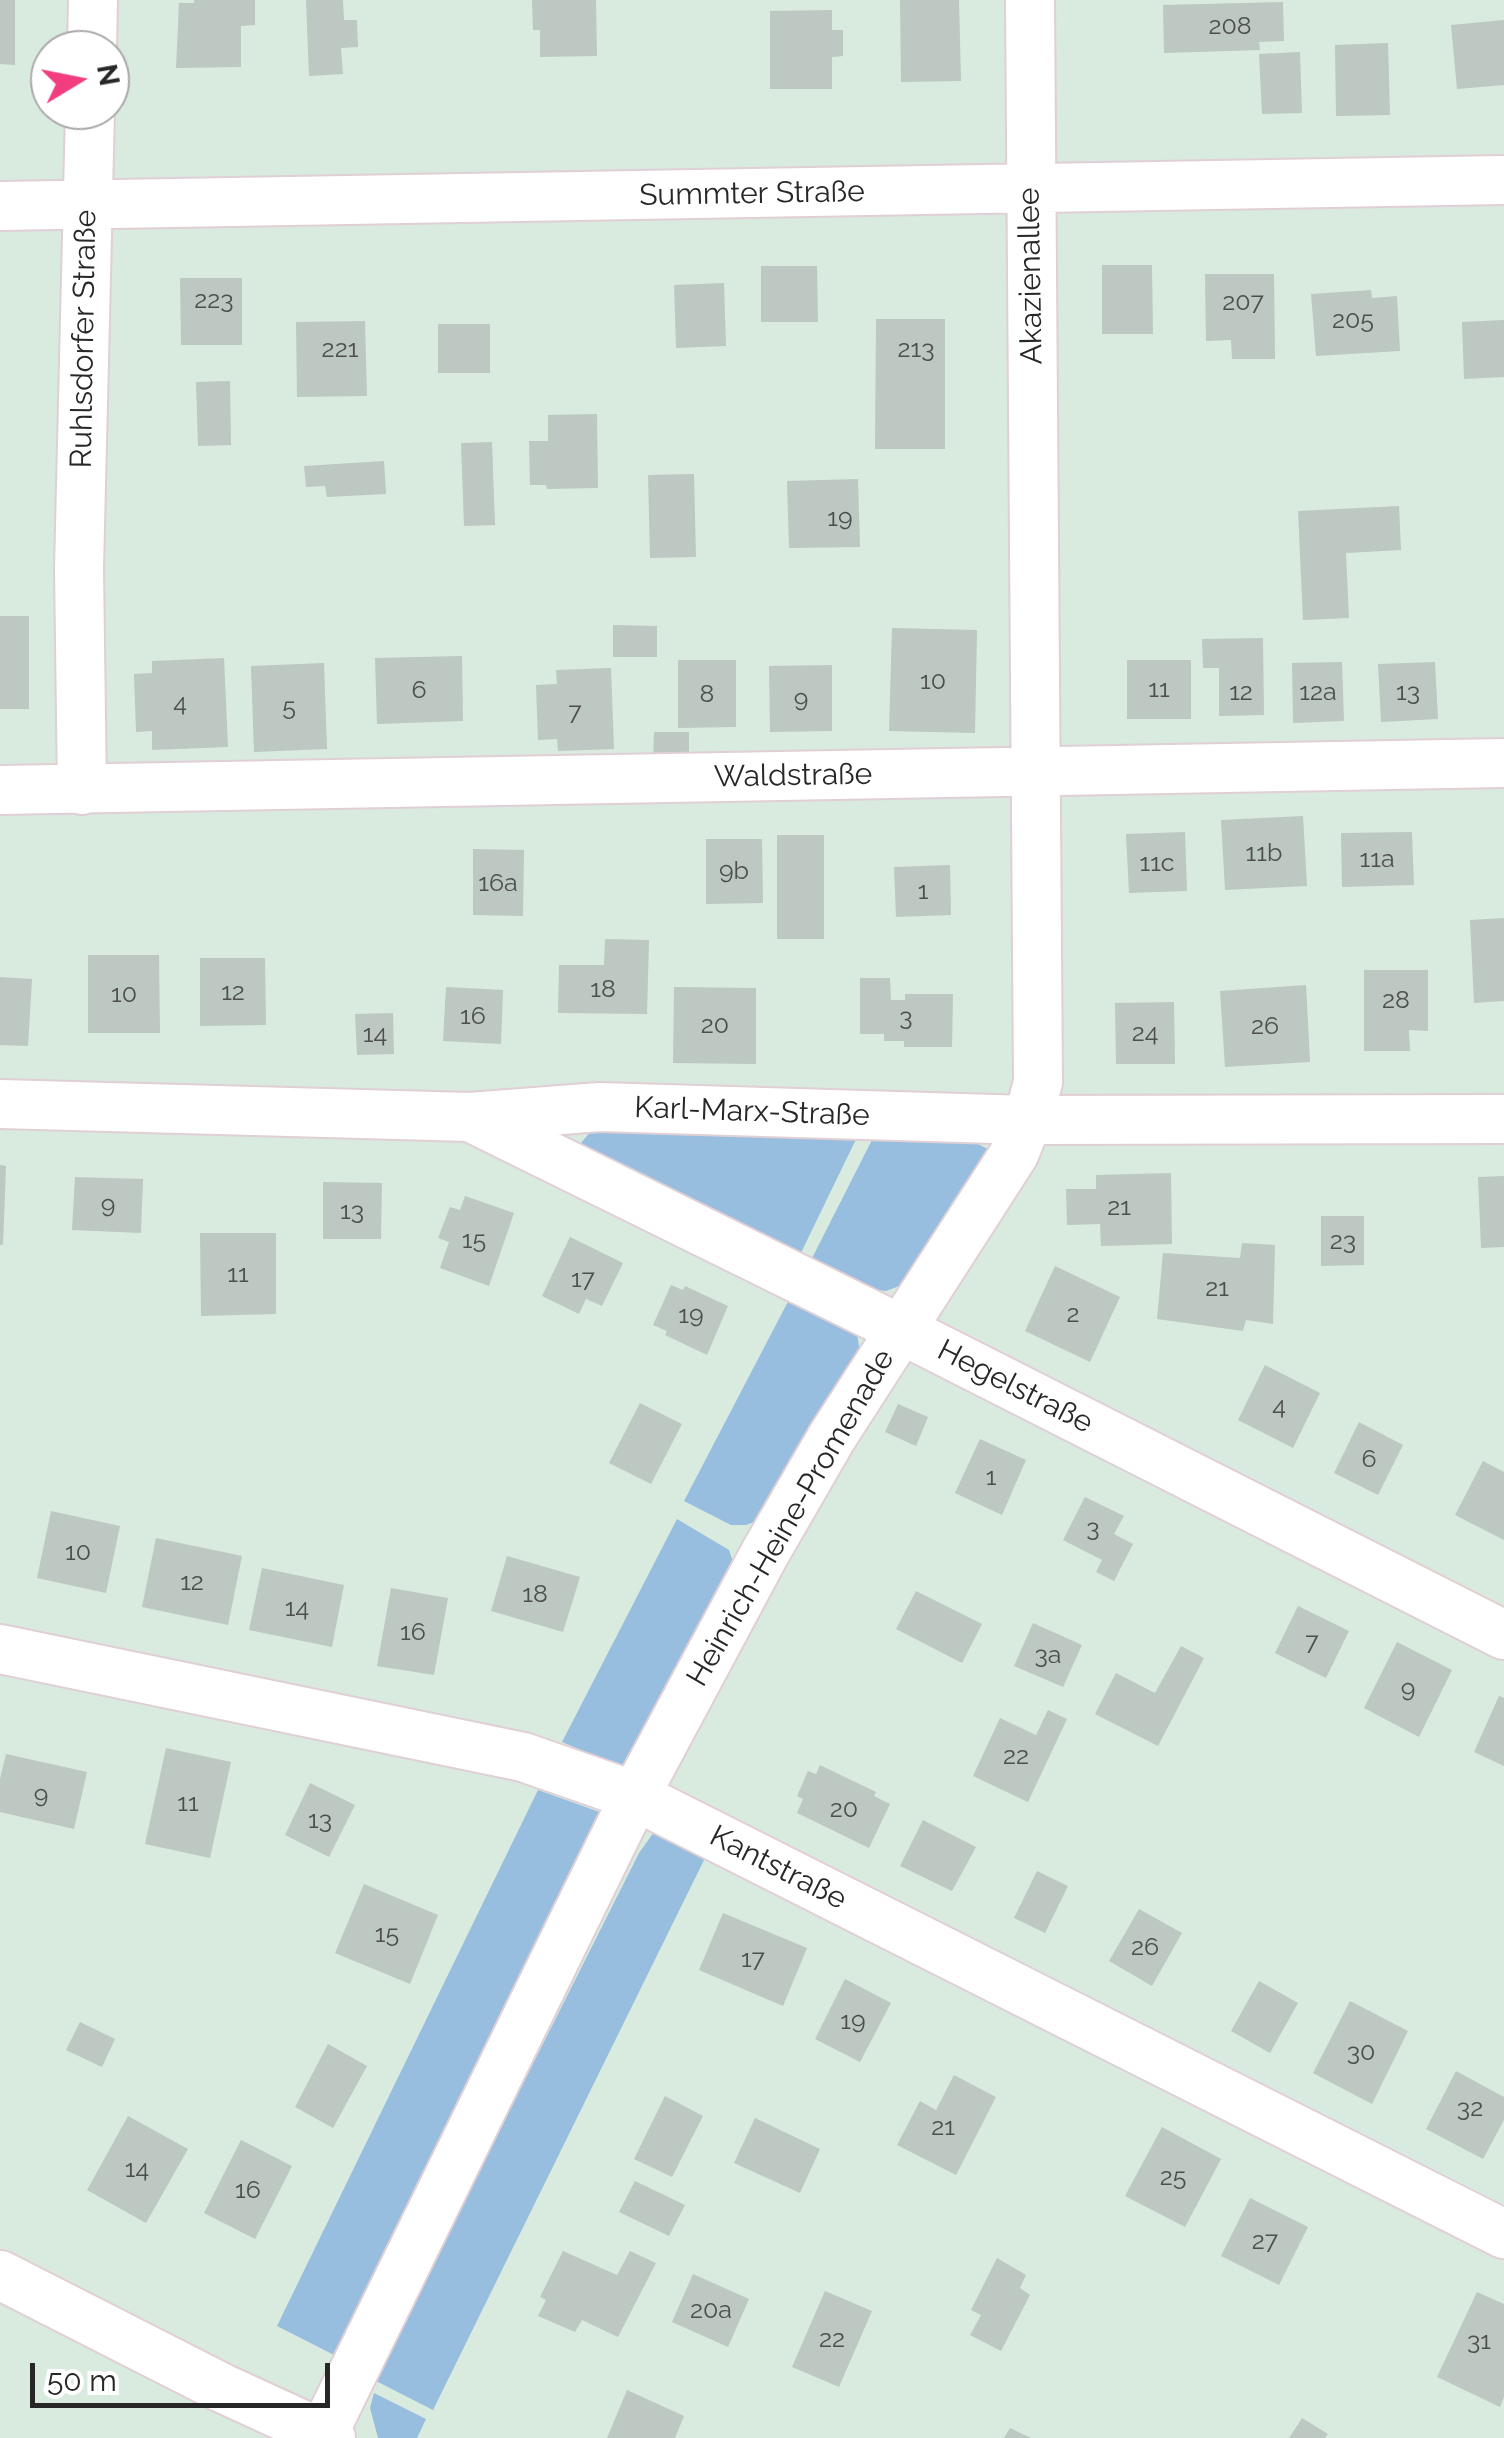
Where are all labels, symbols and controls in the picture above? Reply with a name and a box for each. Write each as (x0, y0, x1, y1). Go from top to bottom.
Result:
house number: 208 (1208, 11, 1252, 41)
north arrow (30, 30, 130, 130)
text: N (90, 62, 126, 88)
street label: Summter Straße (639, 174, 865, 214)
street label: Akazienallee (1011, 187, 1051, 365)
street label: Ruhlsdorfer Straße (64, 209, 104, 469)
house number: 223 (194, 285, 234, 315)
house number: 207 (1222, 287, 1264, 317)
house number: 205 (1332, 305, 1374, 335)
house number: 221 (322, 334, 358, 364)
house number: 213 (897, 334, 935, 364)
house number: 19 (827, 503, 853, 533)
house number: 10 (920, 666, 946, 696)
house number: 11 (1148, 674, 1170, 704)
house number: 6 (411, 675, 427, 705)
house number: 12 (1229, 677, 1253, 707)
house number: 12a (1299, 677, 1337, 707)
house number: 13 (1396, 677, 1420, 707)
house number: 8 (700, 679, 714, 709)
house number: 9 (794, 684, 808, 714)
house number: 4 (173, 688, 187, 718)
house number: 5 (282, 692, 296, 722)
house number: 7 (568, 697, 582, 727)
street label: Waldstraße (713, 757, 873, 795)
house number: 11b (1246, 838, 1282, 868)
house number: 11a (1359, 844, 1395, 874)
house number: 11c (1139, 848, 1175, 878)
house number: 9b (719, 856, 749, 886)
house number: 16a (478, 868, 518, 898)
house number: 1 (918, 876, 928, 906)
house number: 18 (590, 974, 616, 1004)
house number: 12 (221, 977, 245, 1007)
house number: 10 (111, 979, 137, 1009)
house number: 28 (1382, 985, 1410, 1015)
house number: 16 (460, 1001, 486, 1031)
house number: 3 (899, 1002, 913, 1032)
house number: 20 (701, 1010, 729, 1040)
house number: 26 (1251, 1011, 1279, 1041)
house number: 24 (1132, 1018, 1158, 1048)
house number: 14 (363, 1019, 387, 1049)
street label: Karl-Marx-Straße (634, 1090, 870, 1134)
house number: 9 (101, 1190, 115, 1220)
house number: 21 (1107, 1192, 1131, 1222)
house number: 13 (340, 1196, 364, 1226)
house number: 15 (462, 1225, 486, 1255)
house number: 23 (1330, 1226, 1356, 1256)
house number: 11 (227, 1259, 249, 1289)
house number: 17 (571, 1264, 595, 1294)
house number: 21 (1205, 1273, 1229, 1303)
house number: 2 (1066, 1299, 1080, 1329)
house number: 19 (678, 1300, 704, 1330)
street label: Hegelstraße (931, 1333, 1099, 1441)
street label: Heinrich-Heine-Promenade (680, 1343, 902, 1693)
house number: 4 (1272, 1391, 1286, 1421)
house number: 6 (1361, 1444, 1377, 1474)
house number: 1 (986, 1462, 996, 1492)
house number: 3 (1086, 1513, 1100, 1543)
house number: 10 (65, 1537, 91, 1567)
house number: 12 (180, 1567, 204, 1597)
house number: 18 (522, 1579, 548, 1609)
house number: 14 (285, 1593, 309, 1623)
house number: 16 (400, 1617, 426, 1647)
house number: 7 (1305, 1627, 1319, 1657)
house number: 3a (1035, 1640, 1061, 1670)
house number: 9 (1401, 1674, 1415, 1704)
house number: 22 (1003, 1741, 1029, 1771)
house number: 9 (34, 1780, 48, 1810)
house number: 11 (177, 1788, 199, 1818)
house number: 20 (830, 1794, 858, 1824)
house number: 13 (308, 1805, 332, 1835)
street label: Kantstraße (704, 1818, 852, 1918)
house number: 15 (375, 1919, 399, 1949)
house number: 26 (1131, 1932, 1159, 1962)
house number: 17 (741, 1944, 765, 1974)
house number: 19 (840, 2006, 866, 2036)
house number: 30 (1347, 2037, 1375, 2067)
house number: 32 (1457, 2093, 1483, 2123)
house number: 21 (931, 2112, 955, 2142)
house number: 14 (125, 2154, 149, 2184)
house number: 25 (1160, 2162, 1186, 2192)
house number: 16 (235, 2175, 261, 2205)
house number: 27 (1252, 2226, 1278, 2256)
house number: 20a (690, 2295, 732, 2325)
house number: 22 (819, 2324, 845, 2354)
house number: 31 (1467, 2326, 1491, 2356)
scale bar (35, 2343, 335, 2405)
text: 50 m (47, 2363, 117, 2398)

